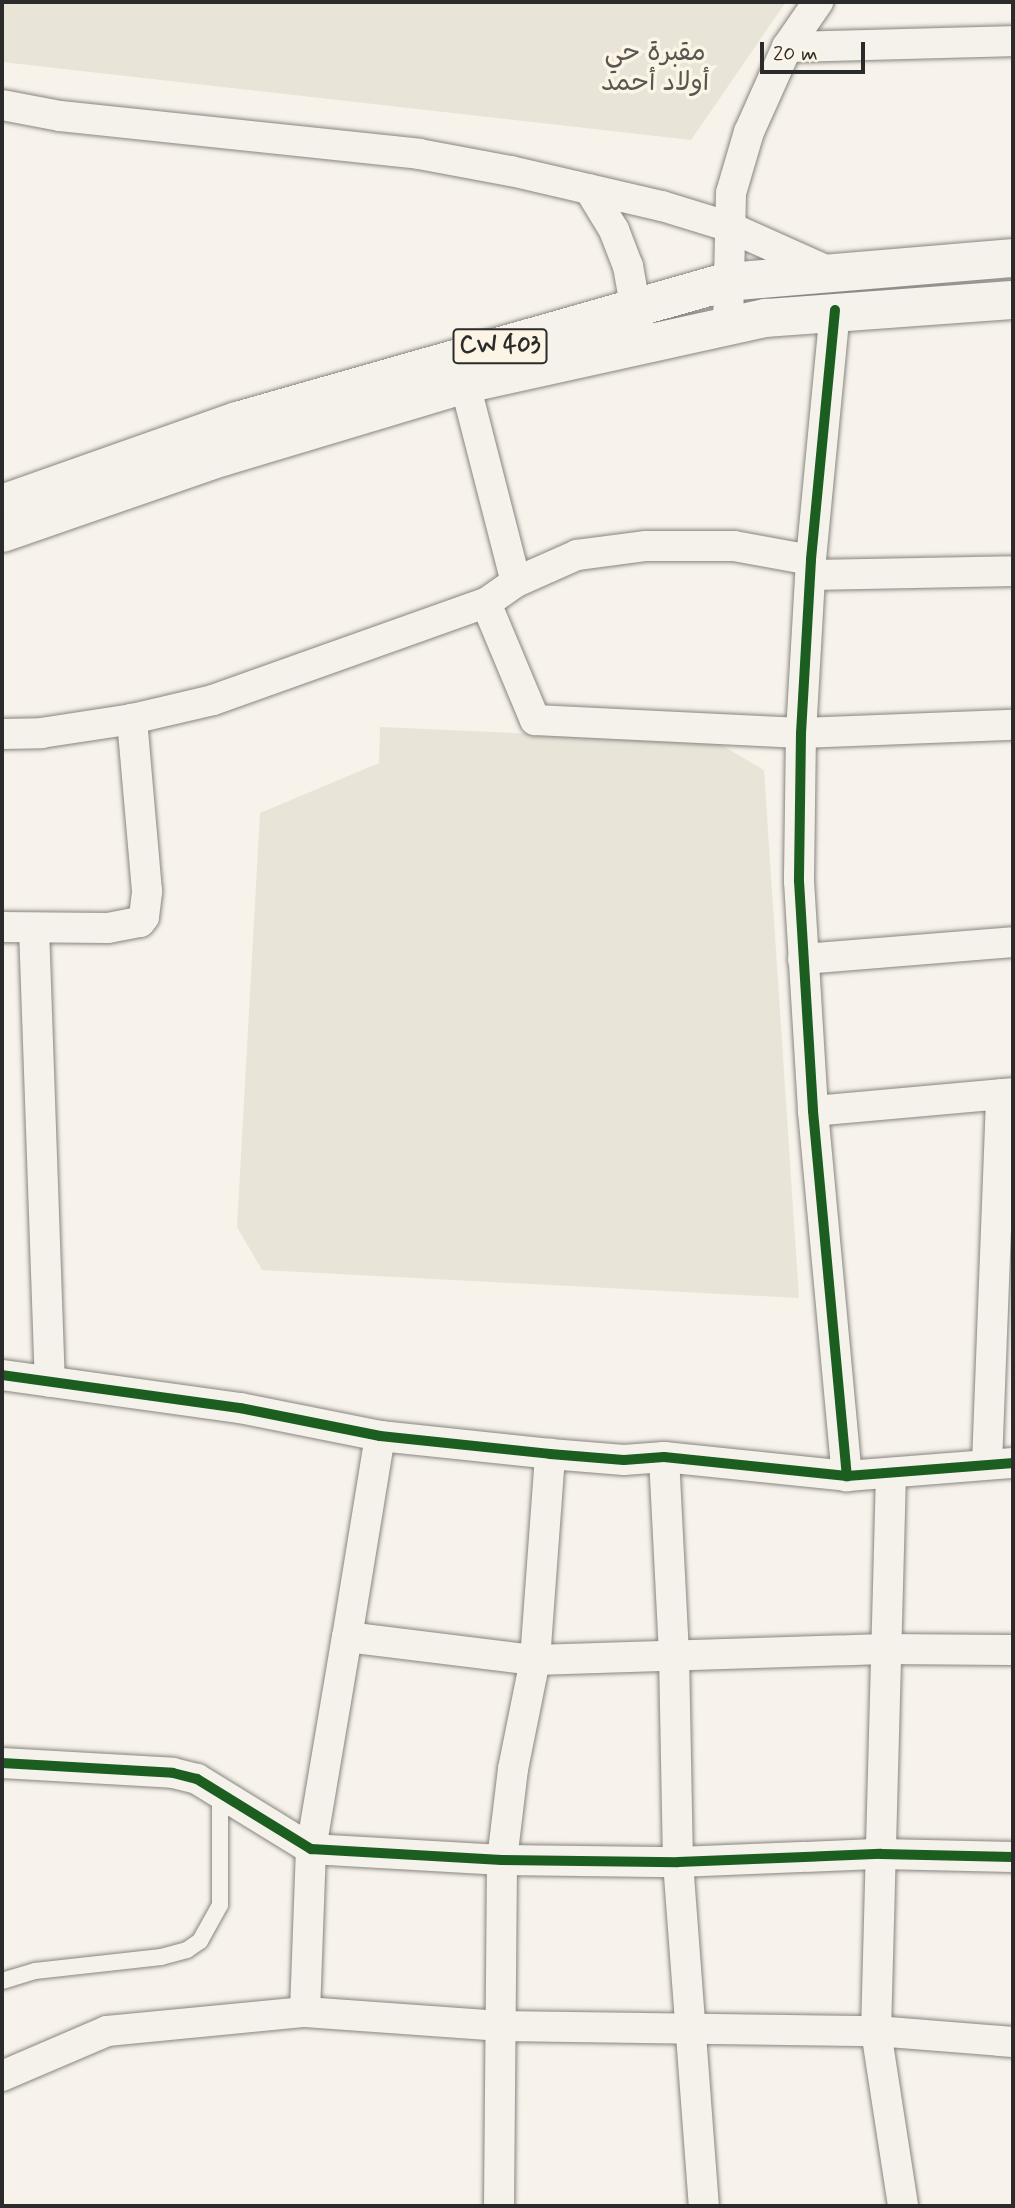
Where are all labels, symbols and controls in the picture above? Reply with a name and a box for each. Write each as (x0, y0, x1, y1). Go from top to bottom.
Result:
scale bar (763, 28, 868, 72)
park label: مقبرة حي أولاد أحمد (601, 38, 709, 100)
text: 20 m (773, 40, 818, 68)
road number: CW 403 (451, 326, 549, 366)

